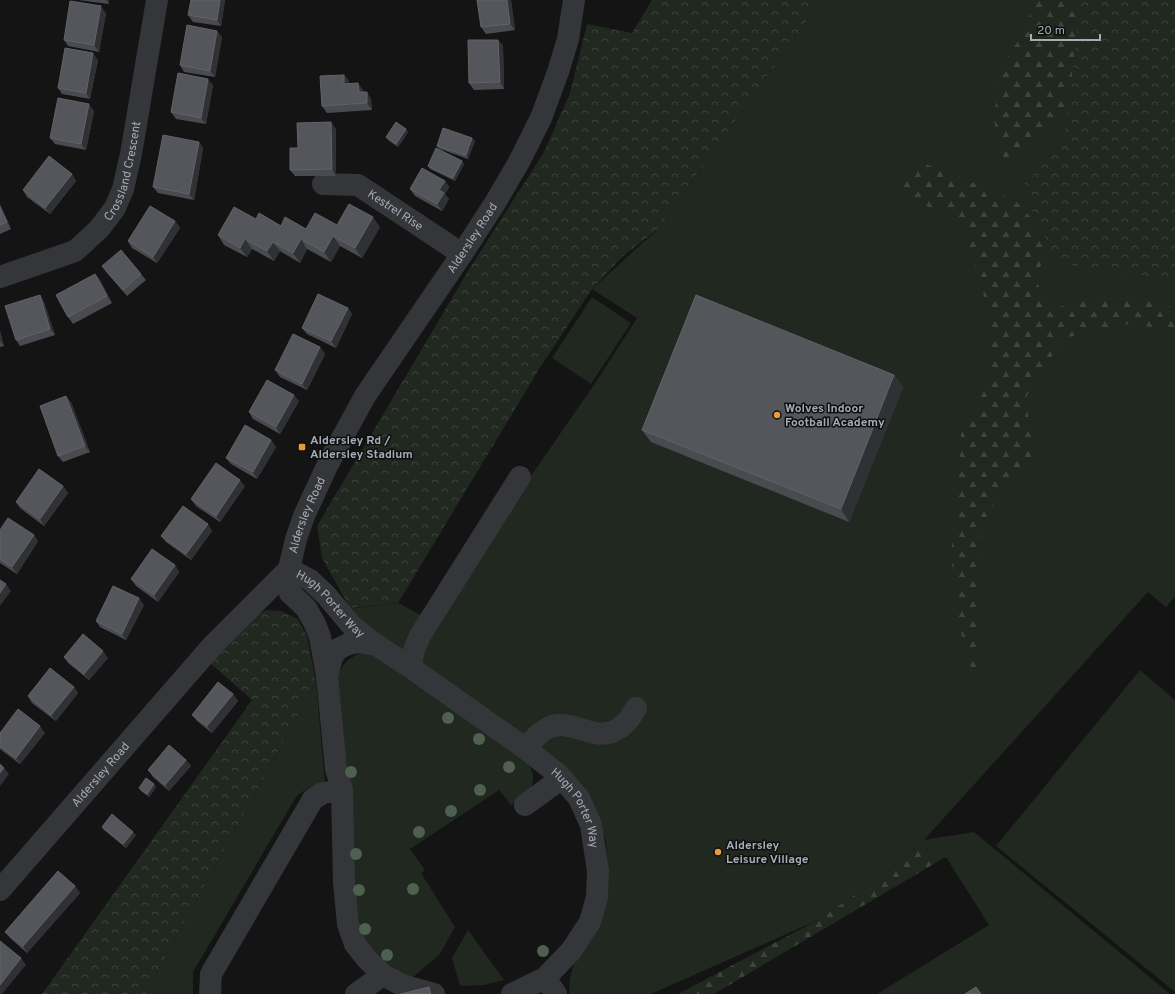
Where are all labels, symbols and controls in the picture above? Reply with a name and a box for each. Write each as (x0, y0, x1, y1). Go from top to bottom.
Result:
scale bar (1031, 16, 1100, 42)
text: 20 m (1037, 23, 1065, 39)
street label: Crossland Crescent (101, 120, 145, 225)
street label: Kestrel Rise (364, 187, 426, 235)
street label: Aldersley Road (444, 200, 502, 277)
place label: Wolves Indoor Football Academy (785, 401, 885, 431)
marker: Wolves Indoor Football Academy (772, 410, 782, 420)
place label: Aldersley Rd / Aldersley Stadium (310, 433, 413, 463)
marker: Aldersley Rd / Aldersley Stadium (297, 442, 307, 452)
street label: Aldersley Road (286, 475, 330, 555)
street label: Hugh Porter Way (293, 567, 368, 642)
street label: Aldersley Road (68, 739, 134, 811)
street label: Hugh Porter Way (547, 765, 601, 849)
place label: Aldersley Leisure Village (726, 838, 809, 868)
marker: Aldersley Leisure Village (713, 847, 723, 857)

